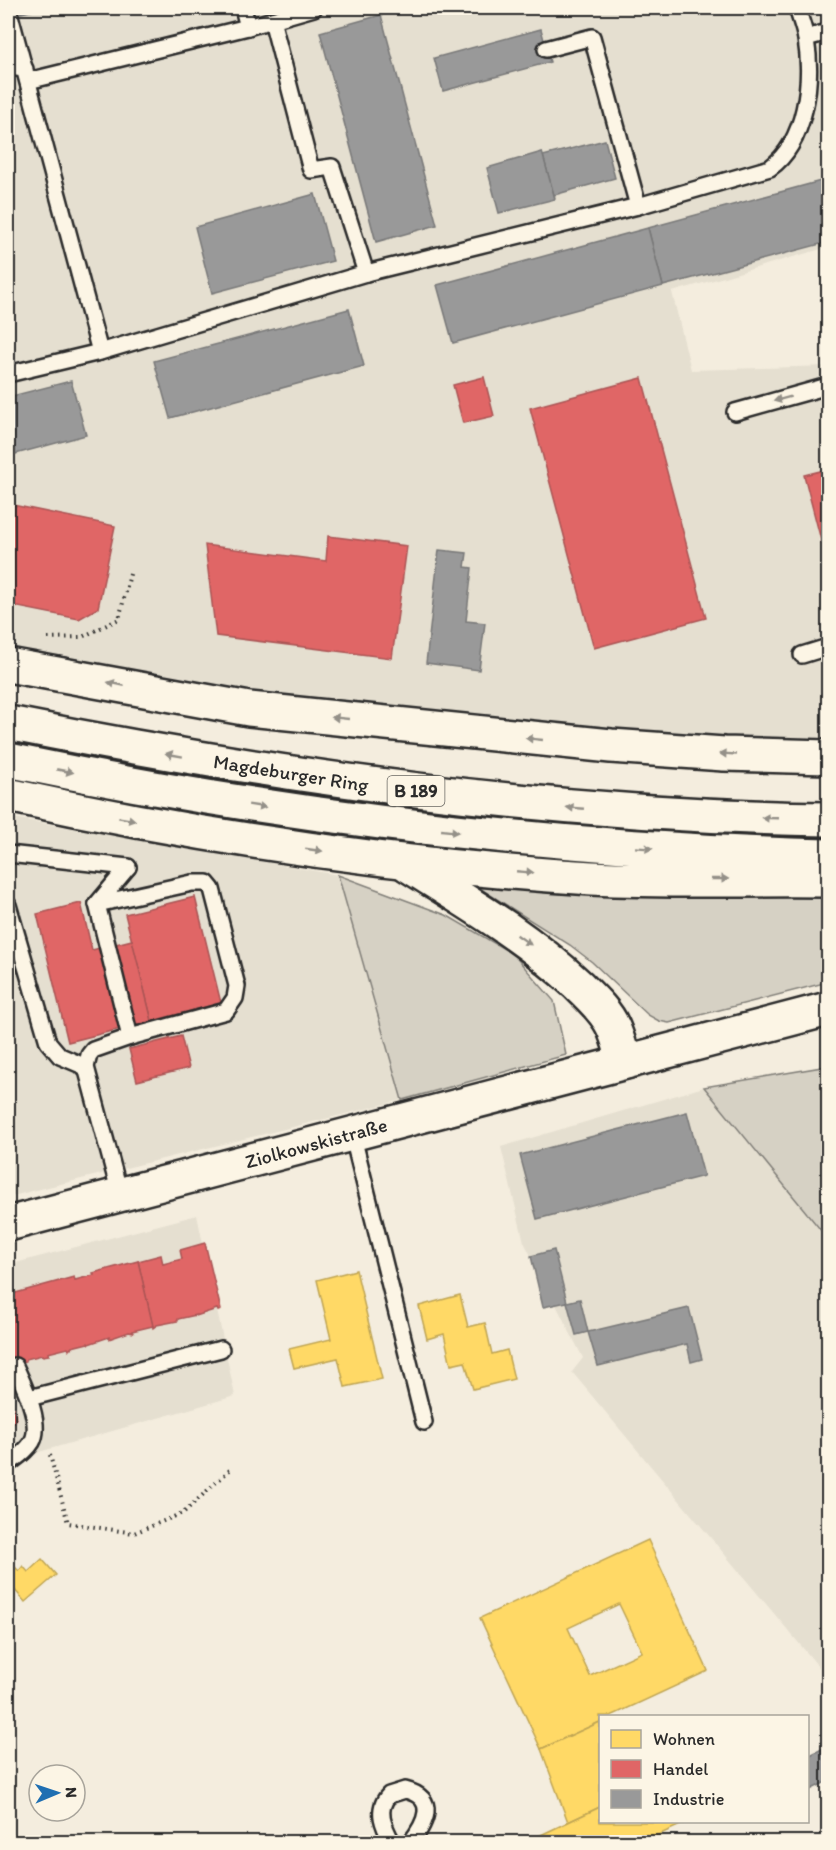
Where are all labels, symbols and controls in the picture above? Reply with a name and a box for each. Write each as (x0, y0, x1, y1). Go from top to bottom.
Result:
one-way arrow (773, 395, 791, 404)
one-way arrow (106, 679, 125, 688)
one-way arrow (330, 713, 349, 723)
one-way arrow (524, 734, 543, 744)
street label: Magdeburger Ring (212, 749, 371, 797)
one-way arrow (164, 750, 183, 759)
one-way arrow (719, 750, 738, 759)
one-way arrow (55, 767, 74, 777)
road number: B 189 (388, 776, 444, 806)
one-way arrow (247, 802, 266, 811)
one-way arrow (566, 803, 585, 813)
one-way arrow (761, 813, 780, 822)
one-way arrow (117, 814, 136, 823)
one-way arrow (441, 826, 460, 836)
one-way arrow (635, 843, 654, 853)
one-way arrow (304, 845, 323, 854)
one-way arrow (516, 867, 535, 877)
one-way arrow (711, 874, 730, 884)
one-way arrow (516, 934, 532, 945)
street label: Ziolkowskistraße (242, 1112, 390, 1174)
legend (599, 1715, 809, 1823)
text: Wohnen (653, 1728, 715, 1750)
text: Handel (653, 1758, 708, 1780)
north arrow (27, 1763, 87, 1823)
text: N (62, 1787, 81, 1798)
text: Industrie (653, 1788, 724, 1810)

